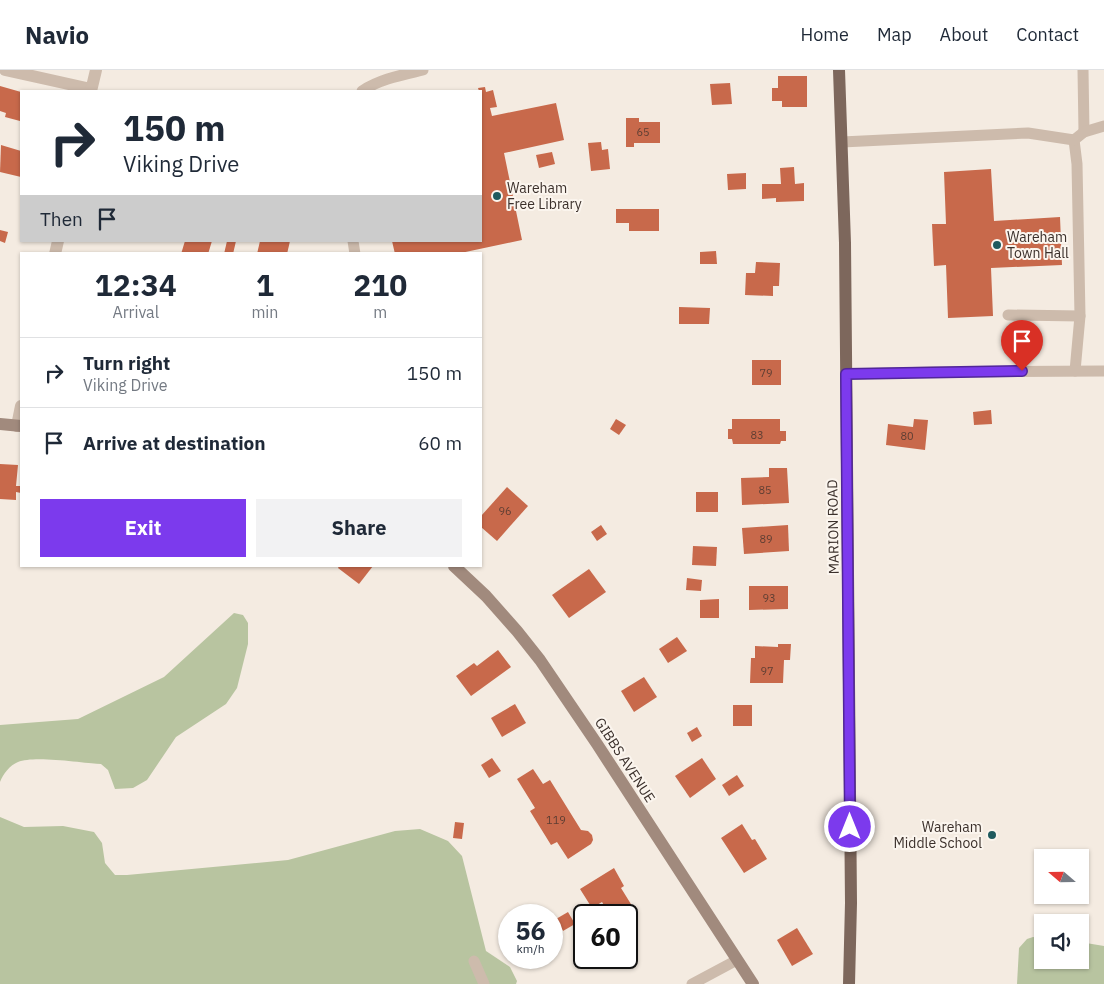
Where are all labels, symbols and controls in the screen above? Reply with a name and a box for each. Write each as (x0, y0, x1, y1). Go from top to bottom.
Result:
text: Navio (25, 19, 89, 51)
text: Home (801, 23, 849, 46)
text: Map (877, 23, 912, 46)
text: About (940, 23, 988, 46)
text: Contact (1016, 23, 1079, 46)
text: 150 m (123, 105, 226, 151)
icon: right (40, 110, 105, 175)
house number: 65 (636, 125, 650, 139)
text: Viking Drive (123, 149, 239, 178)
place label: Wareham Free Library (507, 179, 582, 213)
marker: Wareham Free Library (491, 190, 503, 202)
icon: arrive (93, 205, 121, 233)
text: Then (40, 207, 83, 231)
place label: Wareham Town Hall (1007, 228, 1069, 262)
marker: Wareham Town Hall (991, 239, 1003, 251)
text: 12:34 (95, 265, 177, 304)
text: 1 (256, 265, 274, 304)
text: 210 (353, 265, 407, 304)
text: Arrival (112, 302, 159, 322)
text: min (251, 302, 278, 322)
text: m (373, 302, 387, 322)
pin (1001, 320, 1043, 371)
icon: arrive (1008, 327, 1036, 355)
text: Turn right (83, 351, 170, 375)
icon: right (40, 359, 68, 387)
text: 150 m (407, 361, 462, 385)
house number: 79 (759, 366, 773, 380)
text: Viking Drive (83, 375, 168, 395)
house number: 83 (750, 428, 764, 442)
icon: arrive (40, 429, 68, 457)
house number: 80 (900, 429, 914, 443)
text: Arrive at destination (83, 431, 266, 455)
text: 60 m (418, 431, 462, 455)
street label: MARION ROAD (823, 479, 843, 575)
house number: 85 (758, 483, 772, 497)
button: Exit (40, 499, 246, 557)
button: Share (256, 499, 462, 557)
house number: 96 (498, 504, 512, 518)
house number: 89 (759, 532, 773, 546)
house number: 93 (762, 591, 776, 605)
house number: 97 (760, 664, 774, 678)
street label: GIBBS AVENUE (591, 714, 659, 806)
position arrow (823, 800, 875, 852)
house number: 119 (546, 813, 566, 827)
place label: Wareham Middle School (893, 818, 982, 852)
marker: Wareham Middle School (986, 829, 998, 841)
north arrow (1034, 849, 1089, 904)
map controls (1034, 849, 1089, 969)
speed limit sign: 60 (573, 904, 638, 969)
text: 56 (515, 914, 546, 947)
button: sound (1034, 914, 1089, 969)
text: km/h (516, 941, 545, 956)

